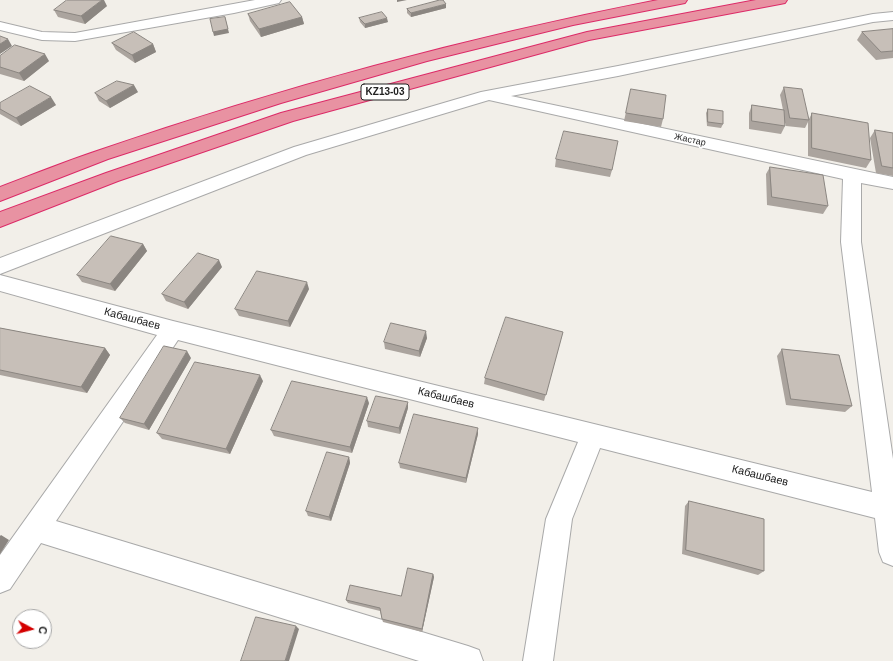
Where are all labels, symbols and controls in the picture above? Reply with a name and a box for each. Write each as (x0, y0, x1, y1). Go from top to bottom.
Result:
road number: KZ13-03 (361, 84, 409, 100)
street label: Жастар (673, 131, 707, 149)
street label: Кабашбаев (102, 305, 162, 333)
street label: Кабашбаев (416, 385, 476, 411)
street label: Кабашбаев (730, 463, 790, 489)
north arrow (12, 609, 52, 649)
text: С (36, 626, 49, 635)

